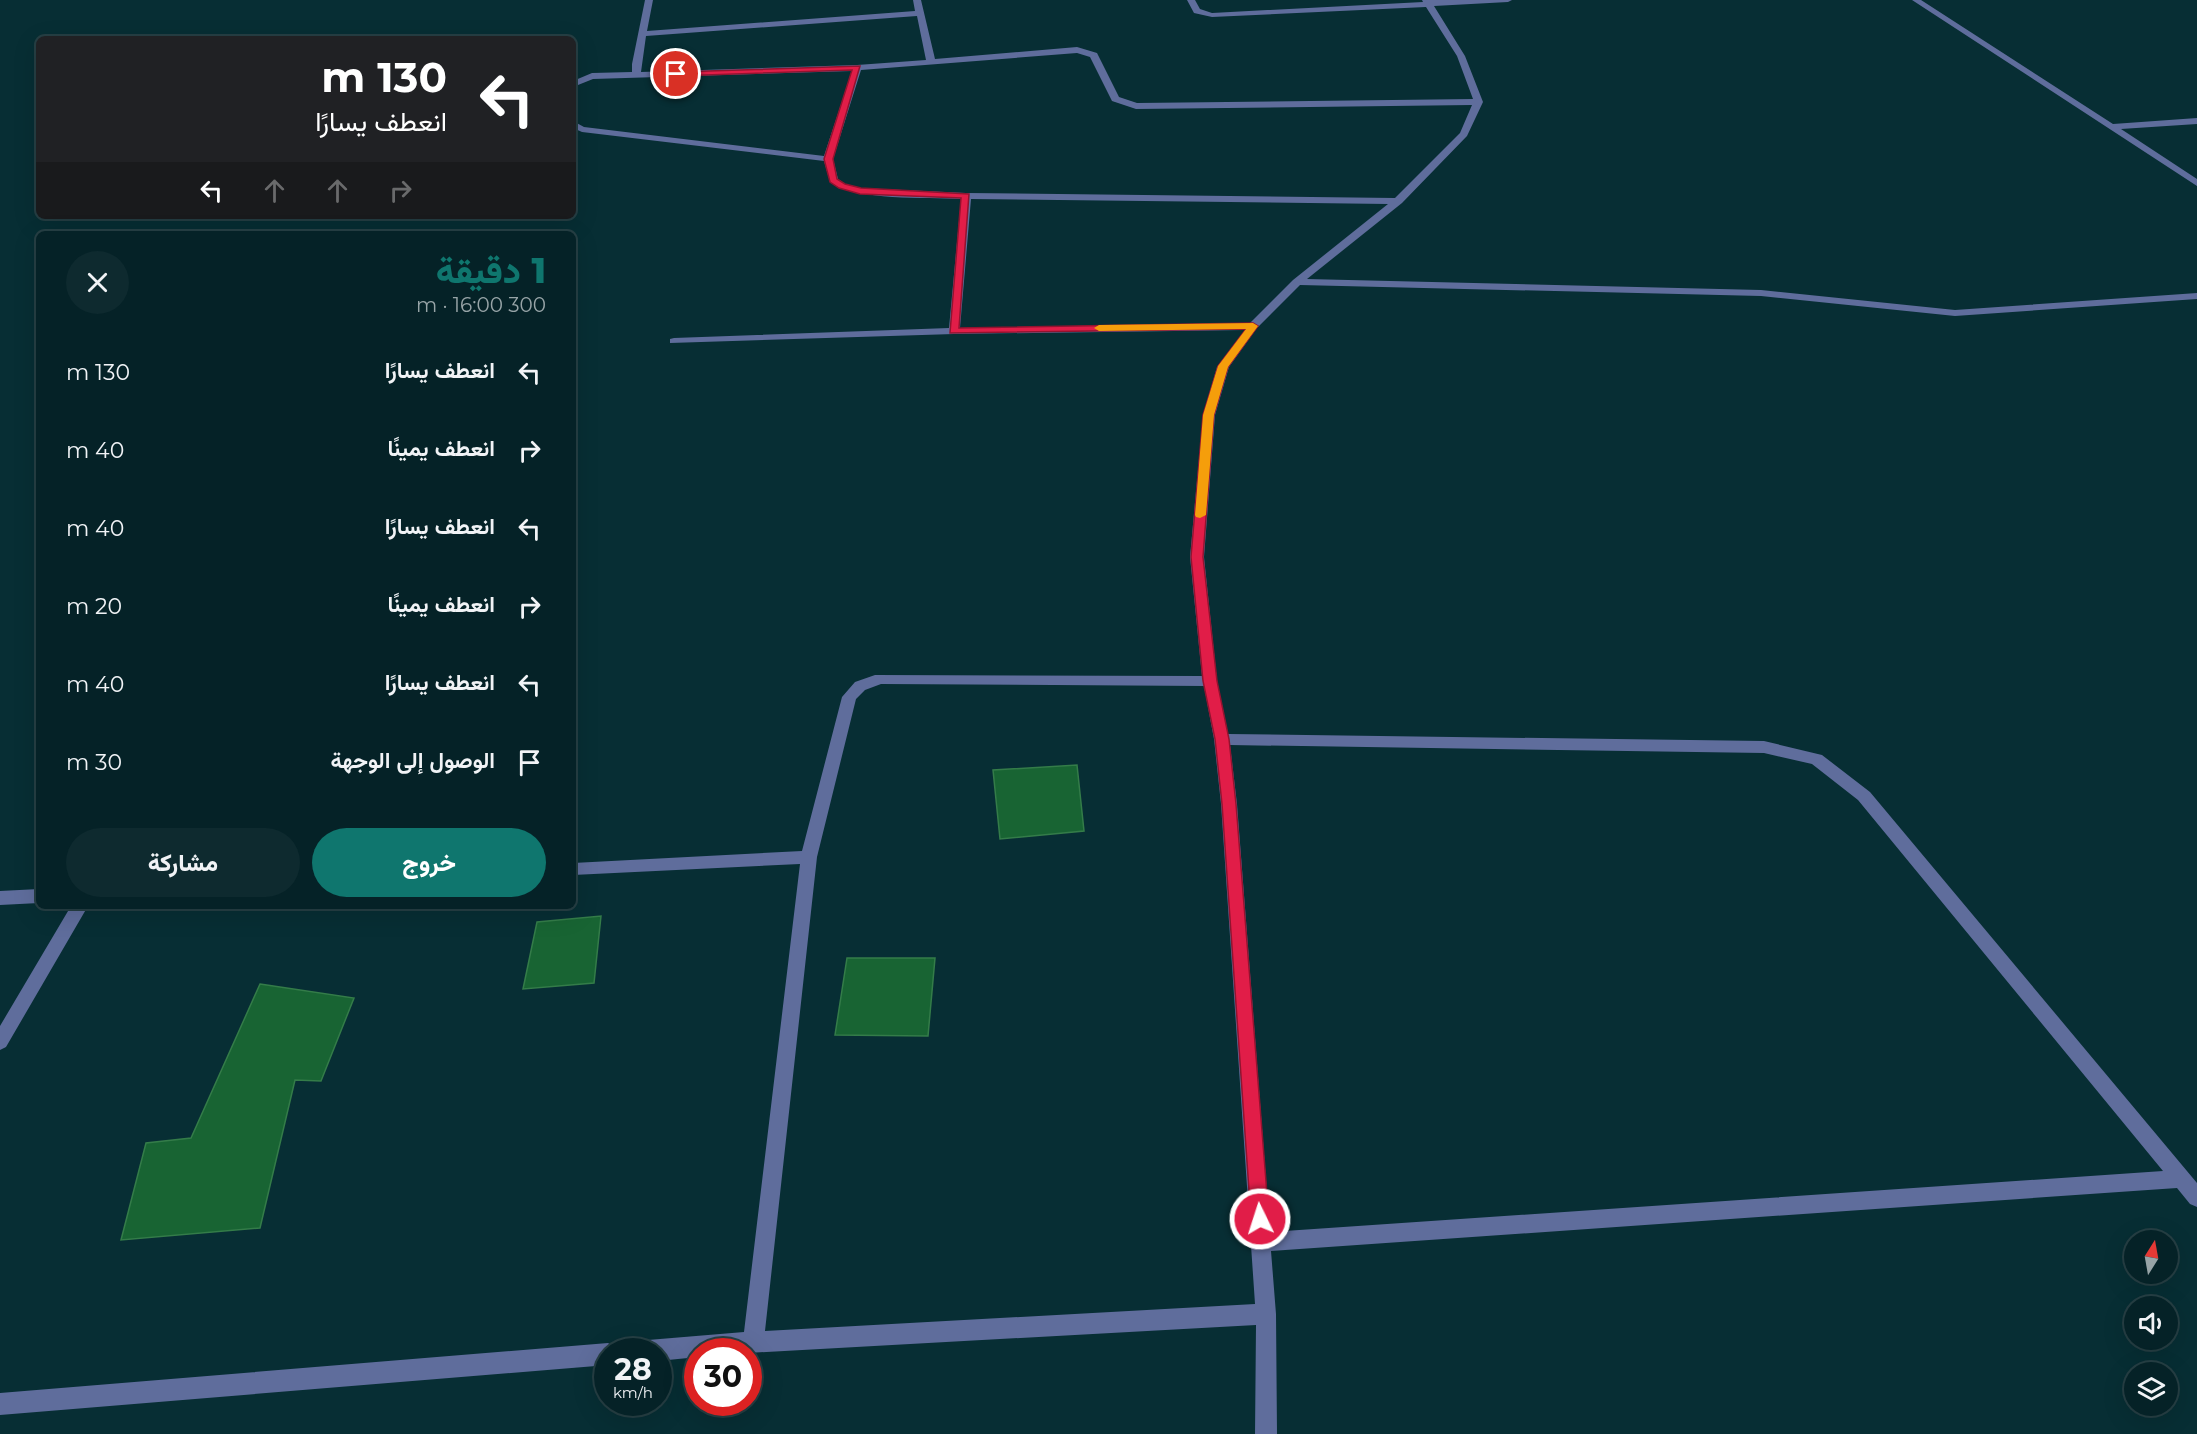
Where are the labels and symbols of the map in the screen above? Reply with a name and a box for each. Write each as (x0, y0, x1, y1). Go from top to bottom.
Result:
pin (650, 48, 701, 99)
position arrow (1228, 1187, 1292, 1251)
north arrow (2124, 1230, 2178, 1284)
speed limit sign: 30 (684, 1338, 762, 1416)

